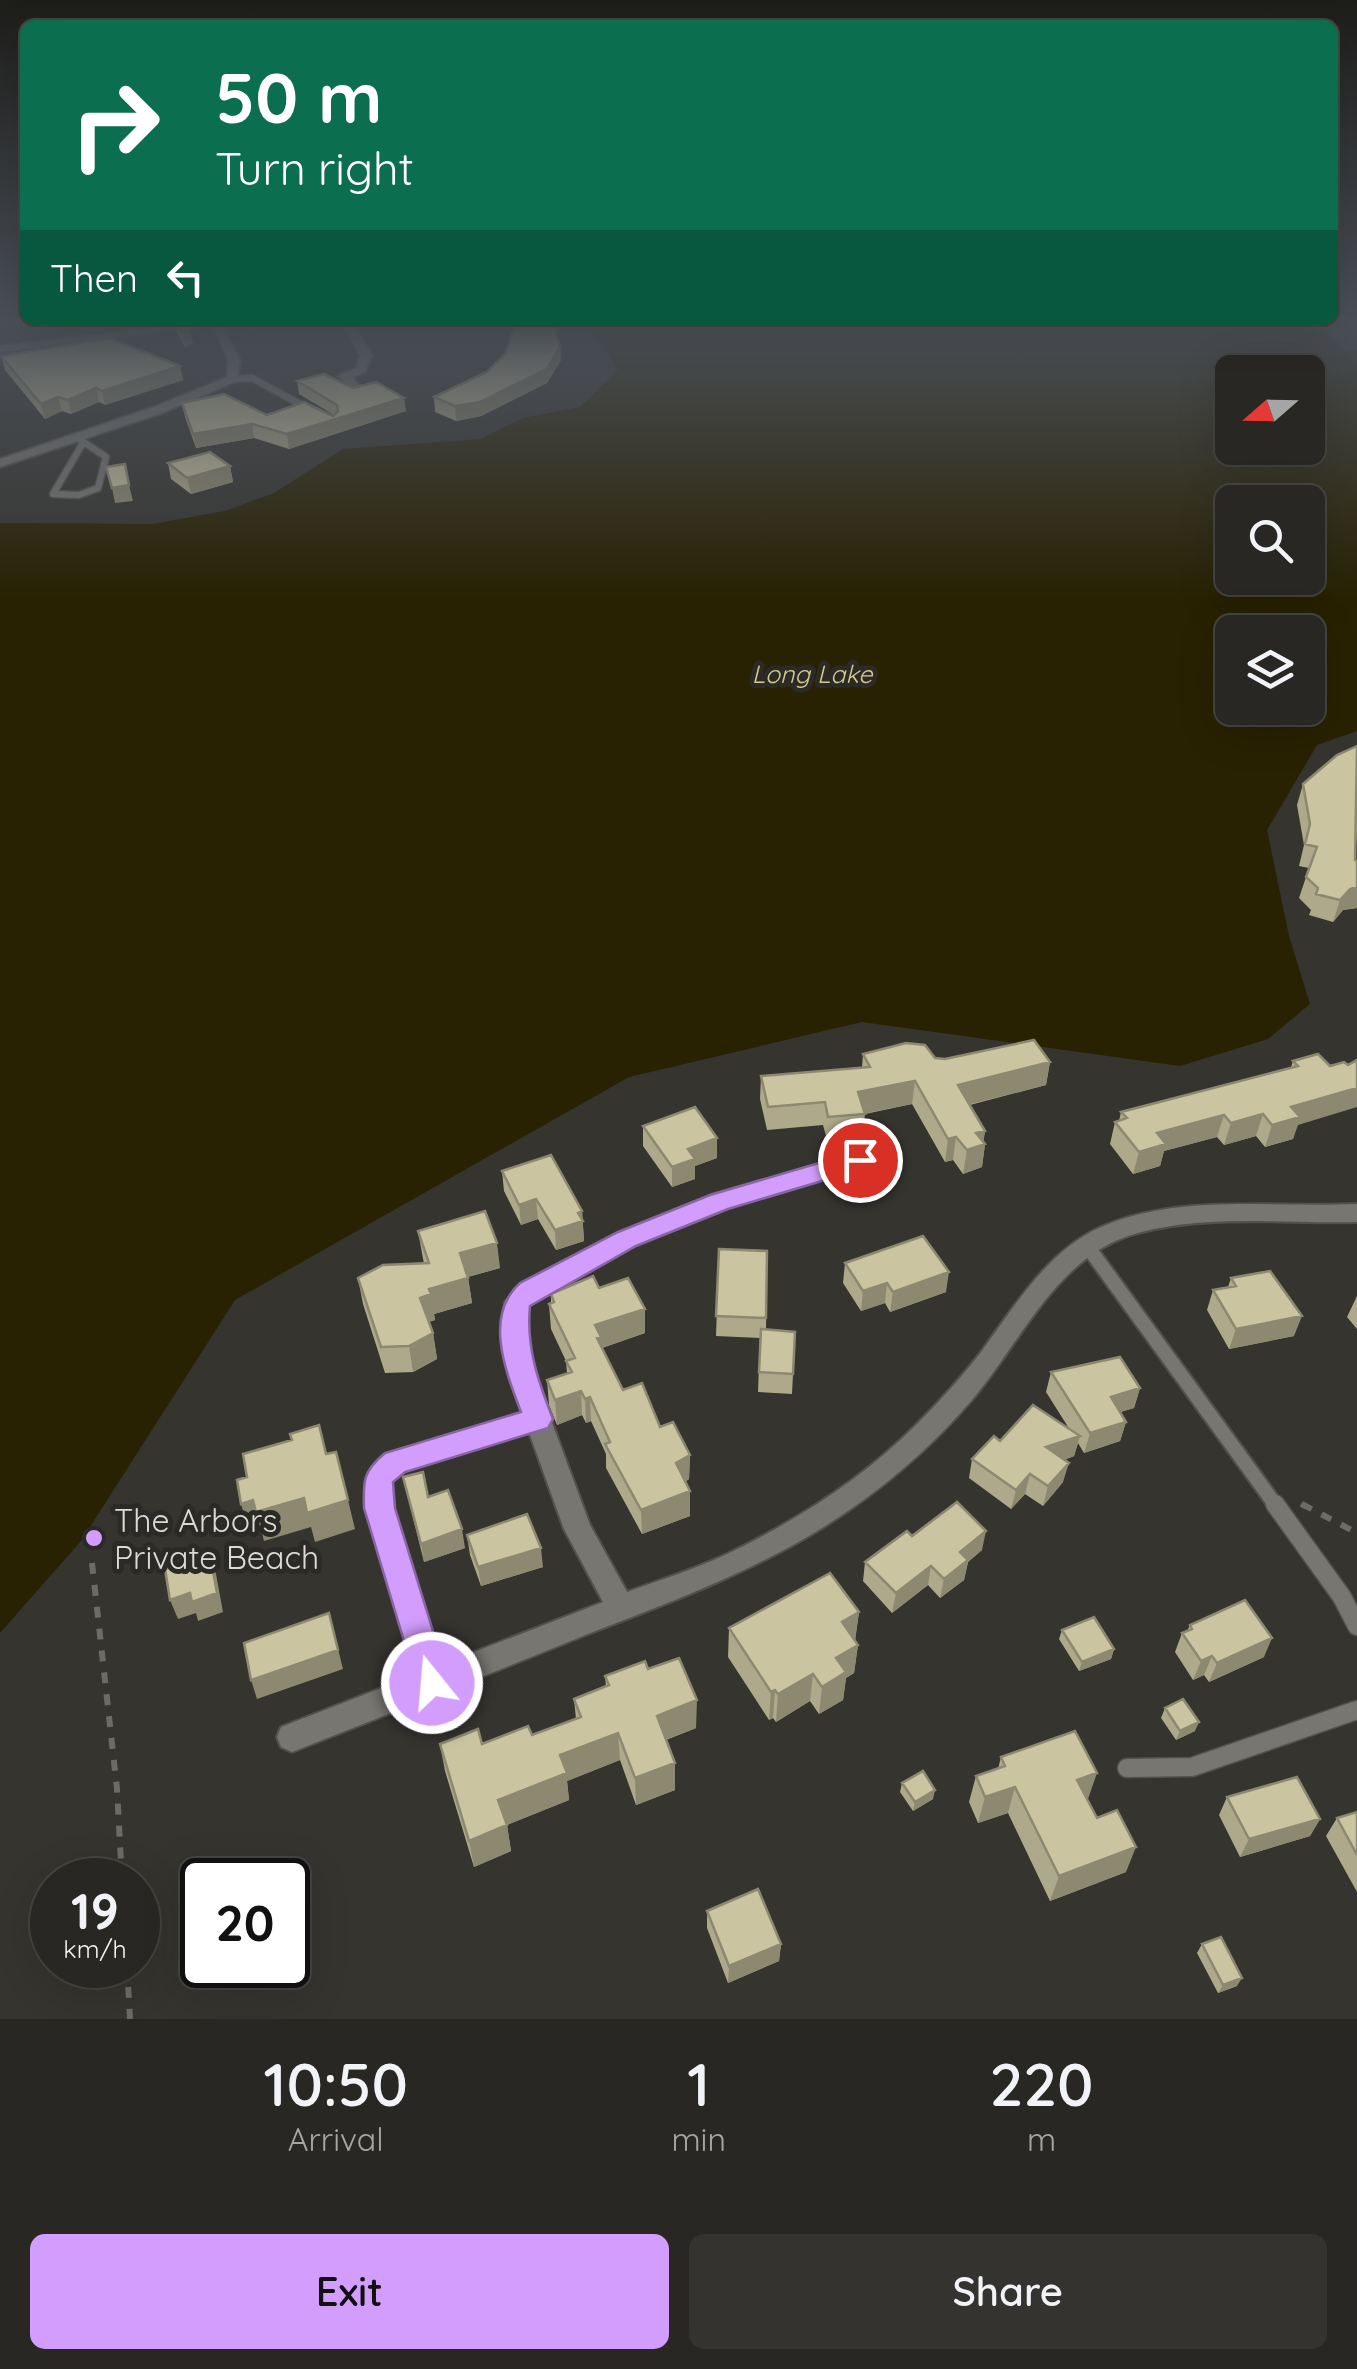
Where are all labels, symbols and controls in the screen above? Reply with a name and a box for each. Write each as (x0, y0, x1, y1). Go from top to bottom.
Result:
text: 50 m (215, 53, 382, 141)
icon: right (50, 60, 180, 190)
text: Turn right (215, 140, 414, 196)
icon: left (158, 250, 213, 305)
text: Then (50, 254, 138, 302)
north arrow (1215, 355, 1325, 465)
map controls (1215, 355, 1325, 725)
button: search (1215, 485, 1325, 595)
button: layers (1215, 615, 1325, 725)
water label: Long Lake (752, 658, 873, 689)
pin (818, 1118, 903, 1203)
icon: arrive (833, 1133, 888, 1188)
place label: The Arbors Private Beach (114, 1500, 319, 1577)
marker: The Arbors Private Beach (83, 1527, 105, 1549)
position arrow (380, 1631, 484, 1735)
speed limit sign: 20 (180, 1858, 310, 1988)
text: 19 (71, 1879, 119, 1942)
text: km/h (63, 1933, 127, 1964)
text: 10:50 (263, 2046, 408, 2121)
text: 1 (687, 2046, 710, 2121)
text: 220 (989, 2046, 1094, 2121)
text: Arrival (288, 2119, 384, 2159)
text: min (671, 2119, 726, 2159)
text: m (1027, 2119, 1056, 2159)
button: Exit (30, 2234, 669, 2349)
button: Share (689, 2234, 1327, 2349)

